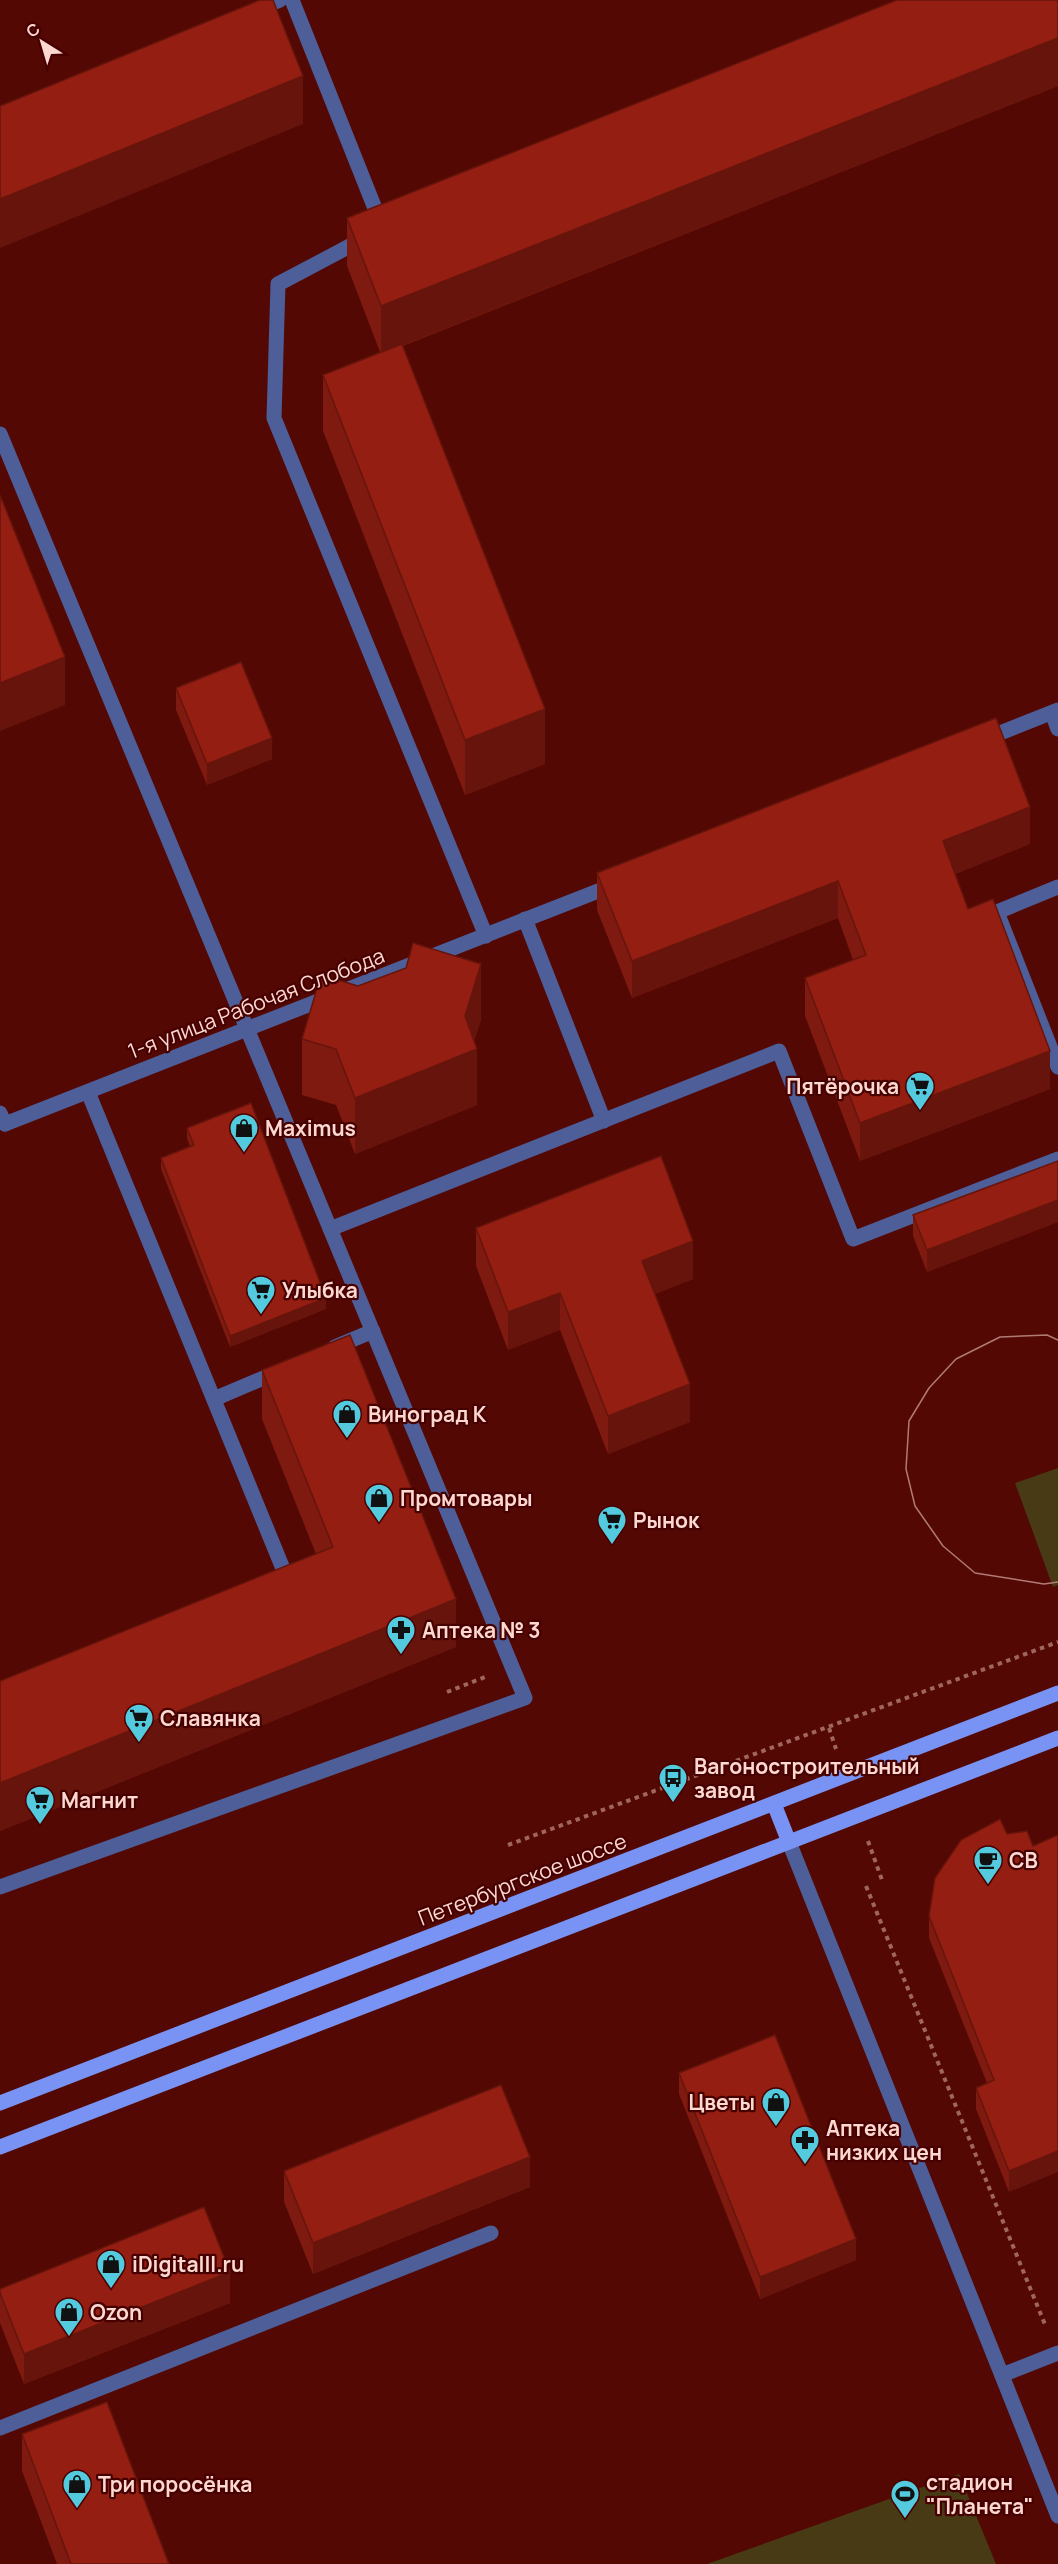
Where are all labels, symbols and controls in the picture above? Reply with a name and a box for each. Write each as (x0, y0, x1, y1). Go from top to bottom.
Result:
north arrow (12, 12, 72, 72)
text: С (22, 18, 44, 42)
street label: 1-я улица Рабочая Слобода (124, 941, 388, 1065)
supermarket icon: Пятёрочка (904, 1070, 936, 1112)
place label: Пятёрочка (786, 1072, 899, 1100)
shop icon: Maximus (228, 1112, 260, 1154)
place label: Maximus (265, 1114, 356, 1142)
supermarket icon: Улыбка (245, 1274, 277, 1316)
place label: Улыбка (282, 1276, 358, 1304)
shop icon: Виноград К (331, 1398, 363, 1440)
place label: Виноград К (368, 1400, 487, 1428)
shop icon: Промтовары (363, 1482, 395, 1524)
place label: Промтовары (400, 1484, 533, 1512)
supermarket icon: Рынок (596, 1504, 628, 1546)
place label: Рынок (633, 1506, 700, 1534)
pharmacy icon: Аптека № 3 (385, 1614, 417, 1656)
place label: Аптека № 3 (422, 1616, 540, 1644)
supermarket icon: Славянка (123, 1702, 155, 1744)
place label: Славянка (160, 1704, 261, 1732)
place label: Вагоностроительный завод (694, 1752, 920, 1804)
bus stop icon: Вагоностроительный завод (657, 1762, 689, 1804)
supermarket icon: Магнит (24, 1784, 56, 1826)
place label: Магнит (61, 1786, 138, 1814)
street label: Петербургское шоссе (414, 1826, 630, 1932)
cafe icon: СВ (972, 1844, 1004, 1886)
place label: СВ (1009, 1846, 1038, 1874)
shop icon: Цветы (760, 2086, 792, 2128)
place label: Цветы (689, 2088, 755, 2116)
place label: Аптека низких цен (826, 2114, 942, 2166)
pharmacy icon: Аптека низких цен (789, 2124, 821, 2166)
shop icon: iDigitalll.ru (95, 2248, 127, 2290)
place label: iDigitalll.ru (132, 2250, 244, 2278)
shop icon: Ozon (53, 2296, 85, 2338)
place label: Ozon (90, 2298, 142, 2326)
shop icon: Три поросёнка (61, 2468, 93, 2510)
place label: стадион "Планета" (926, 2468, 1034, 2520)
place label: Три поросёнка (98, 2470, 252, 2498)
sports icon: стадион "Планета" (889, 2478, 921, 2520)

